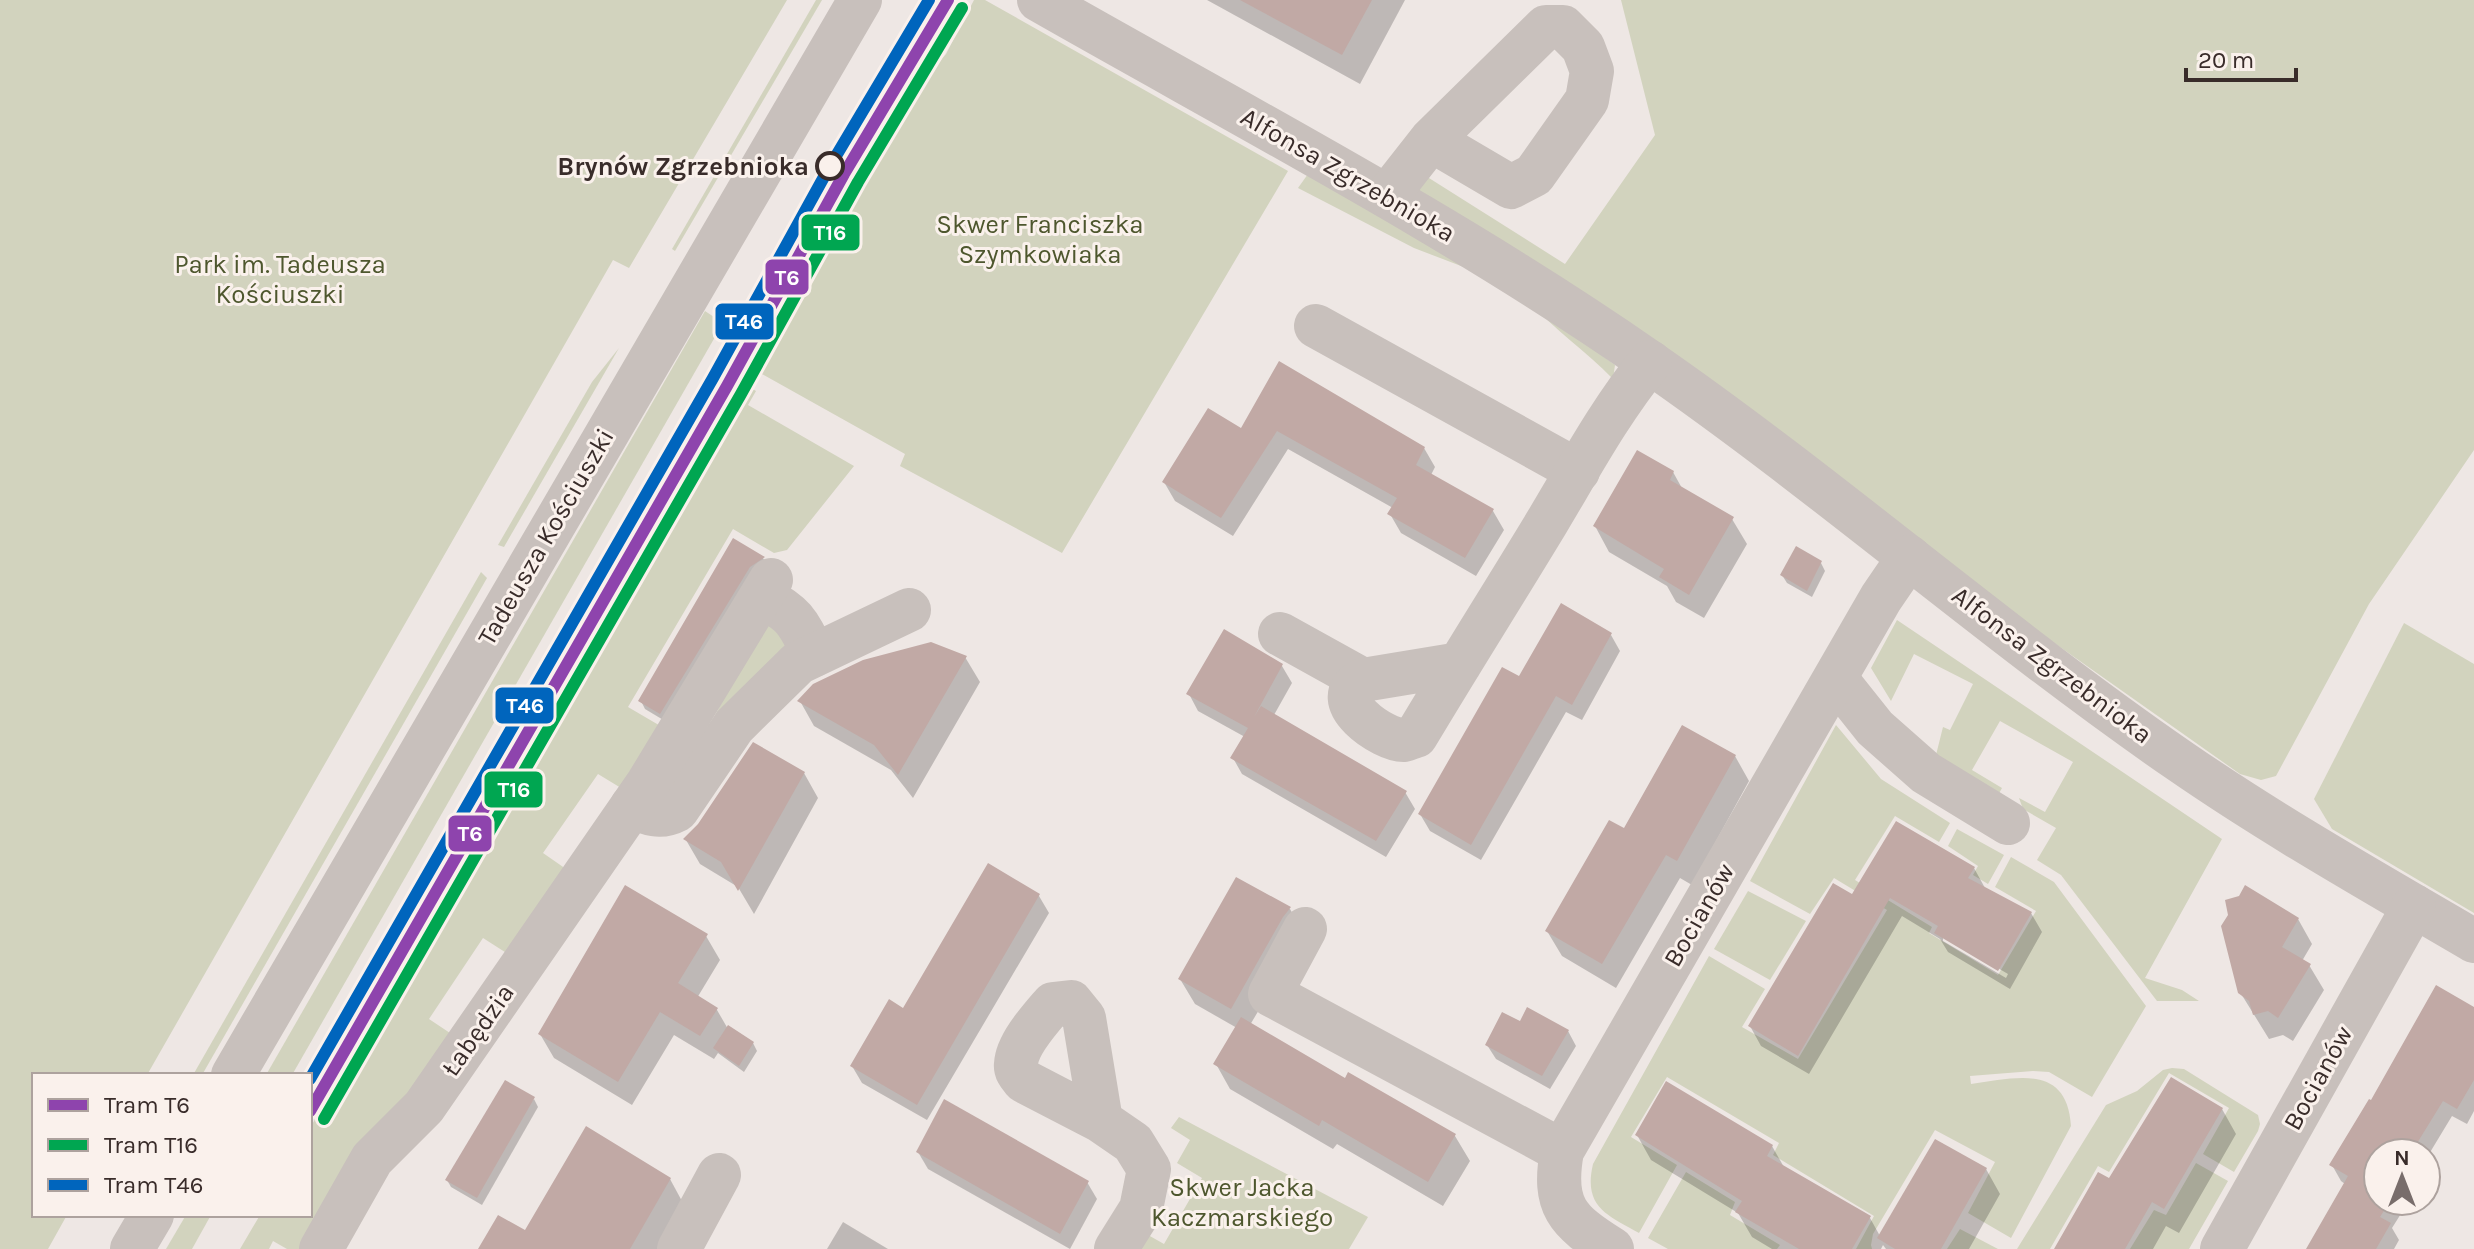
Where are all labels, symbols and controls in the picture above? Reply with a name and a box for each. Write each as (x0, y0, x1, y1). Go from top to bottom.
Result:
scale bar (2186, 32, 2296, 82)
text: 20 m (2198, 46, 2254, 74)
street label: Alfonsa Zgrzebnioka (1235, 101, 1461, 249)
place label: Brynów Zgrzebnioka (557, 151, 809, 182)
marker: Brynów Zgrzebnioka (816, 152, 844, 180)
park label: Skwer Franciszka Szymkowiaka (936, 209, 1144, 270)
line badge: T16 (800, 213, 861, 252)
text: T16 (814, 220, 846, 246)
park label: Park im. Tadeusza Kościuszki (174, 249, 386, 310)
line badge: T6 (764, 258, 810, 296)
text: T6 (774, 265, 800, 291)
line badge: T46 (714, 302, 775, 341)
text: T46 (725, 309, 763, 335)
street label: Tadeusza Kościuszki (471, 423, 621, 651)
street label: Alfonsa Zgrzebnioka (1946, 580, 2158, 750)
line badge: T46 (494, 686, 555, 725)
text: T46 (506, 693, 544, 719)
line badge: T16 (483, 770, 544, 809)
text: T16 (498, 777, 530, 803)
line badge: T6 (447, 814, 493, 853)
text: T6 (457, 821, 483, 847)
street label: Bocianów (1657, 857, 1741, 972)
street label: Łabędzia (435, 978, 521, 1082)
street label: Bocianów (2277, 1020, 2359, 1136)
legend (32, 1073, 312, 1217)
text: Tram T6 (104, 1091, 190, 1119)
text: Tram T16 (104, 1131, 198, 1159)
north arrow (2362, 1137, 2442, 1217)
text: N (2394, 1145, 2410, 1171)
text: Tram T46 (104, 1171, 203, 1199)
park label: Skwer Jacka Kaczmarskiego (1151, 1172, 1333, 1233)

